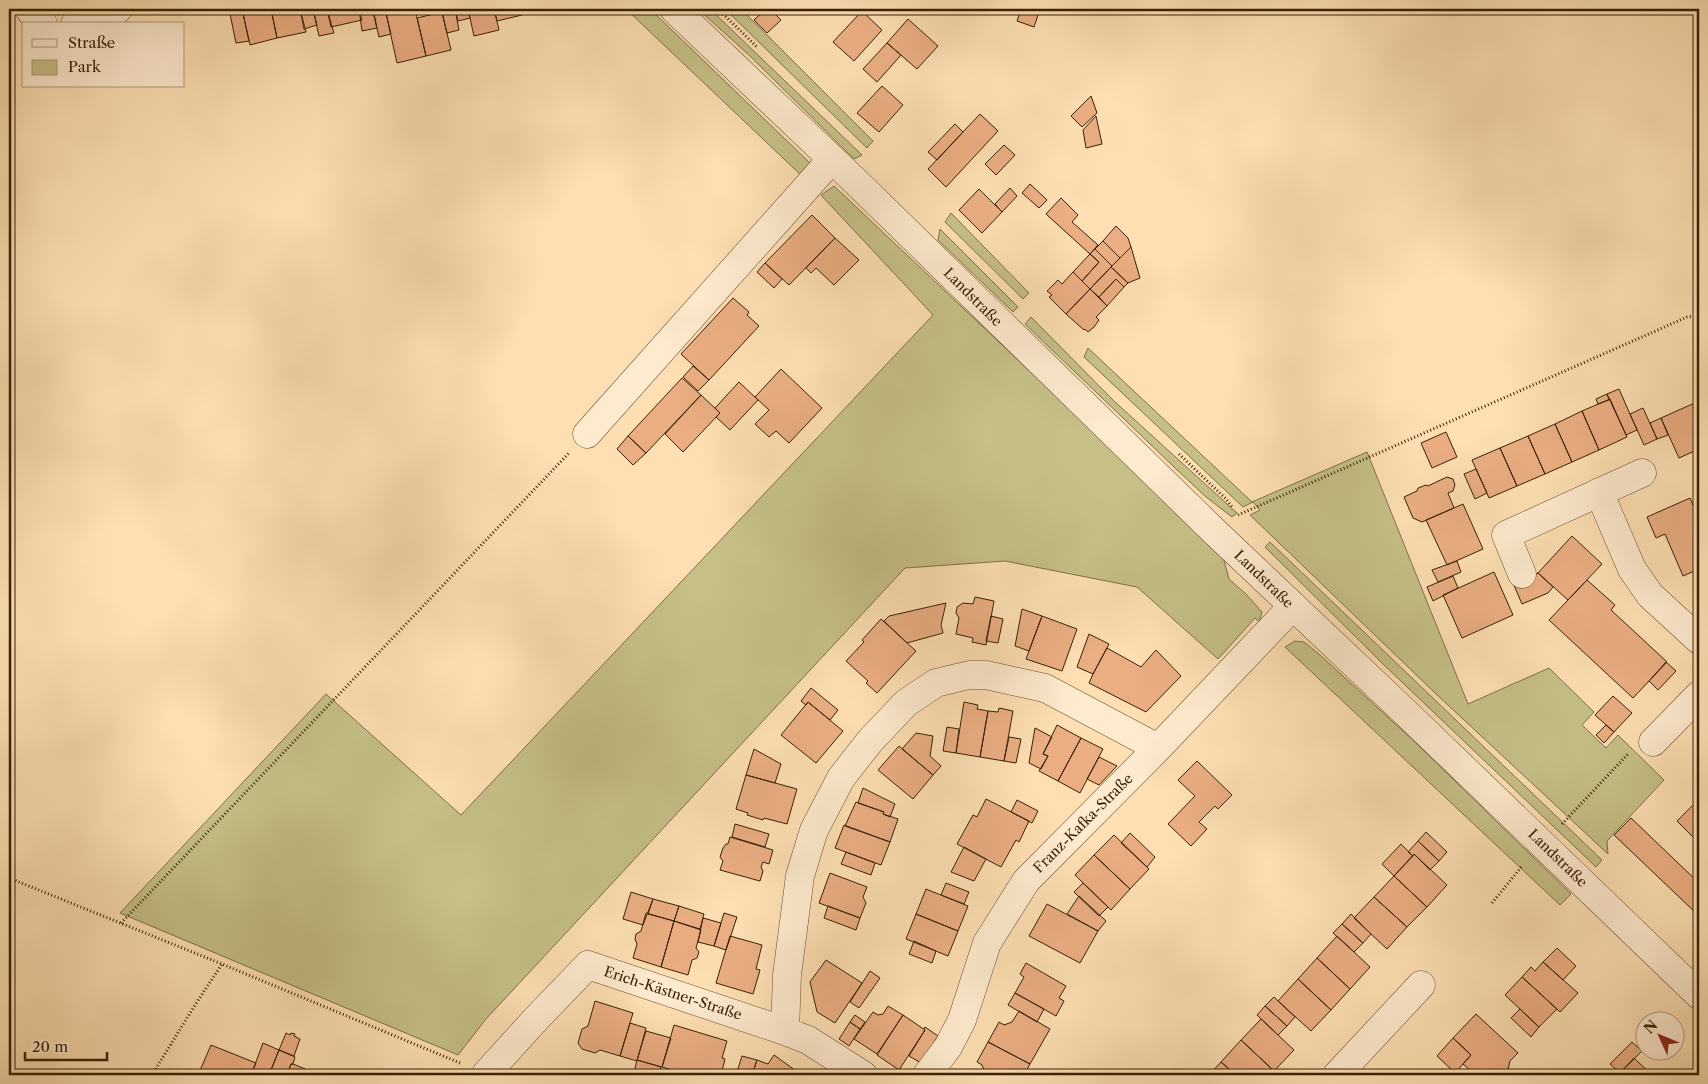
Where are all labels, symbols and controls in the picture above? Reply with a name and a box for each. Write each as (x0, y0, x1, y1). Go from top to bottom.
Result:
legend (22, 22, 185, 88)
text: Straße (68, 33, 115, 52)
text: Park (68, 57, 102, 76)
street label: Landstraße (940, 264, 1006, 330)
street label: Landstraße (1231, 546, 1298, 612)
street label: Franz-Kafka-Straße (1029, 769, 1137, 877)
street label: Landstraße (1525, 825, 1592, 891)
street label: Erich-Kästner-Straße (602, 962, 744, 1024)
north arrow (1636, 1012, 1686, 1062)
text: N (1640, 1016, 1661, 1038)
scale bar (25, 1029, 108, 1061)
text: 20 m (32, 1037, 68, 1056)

